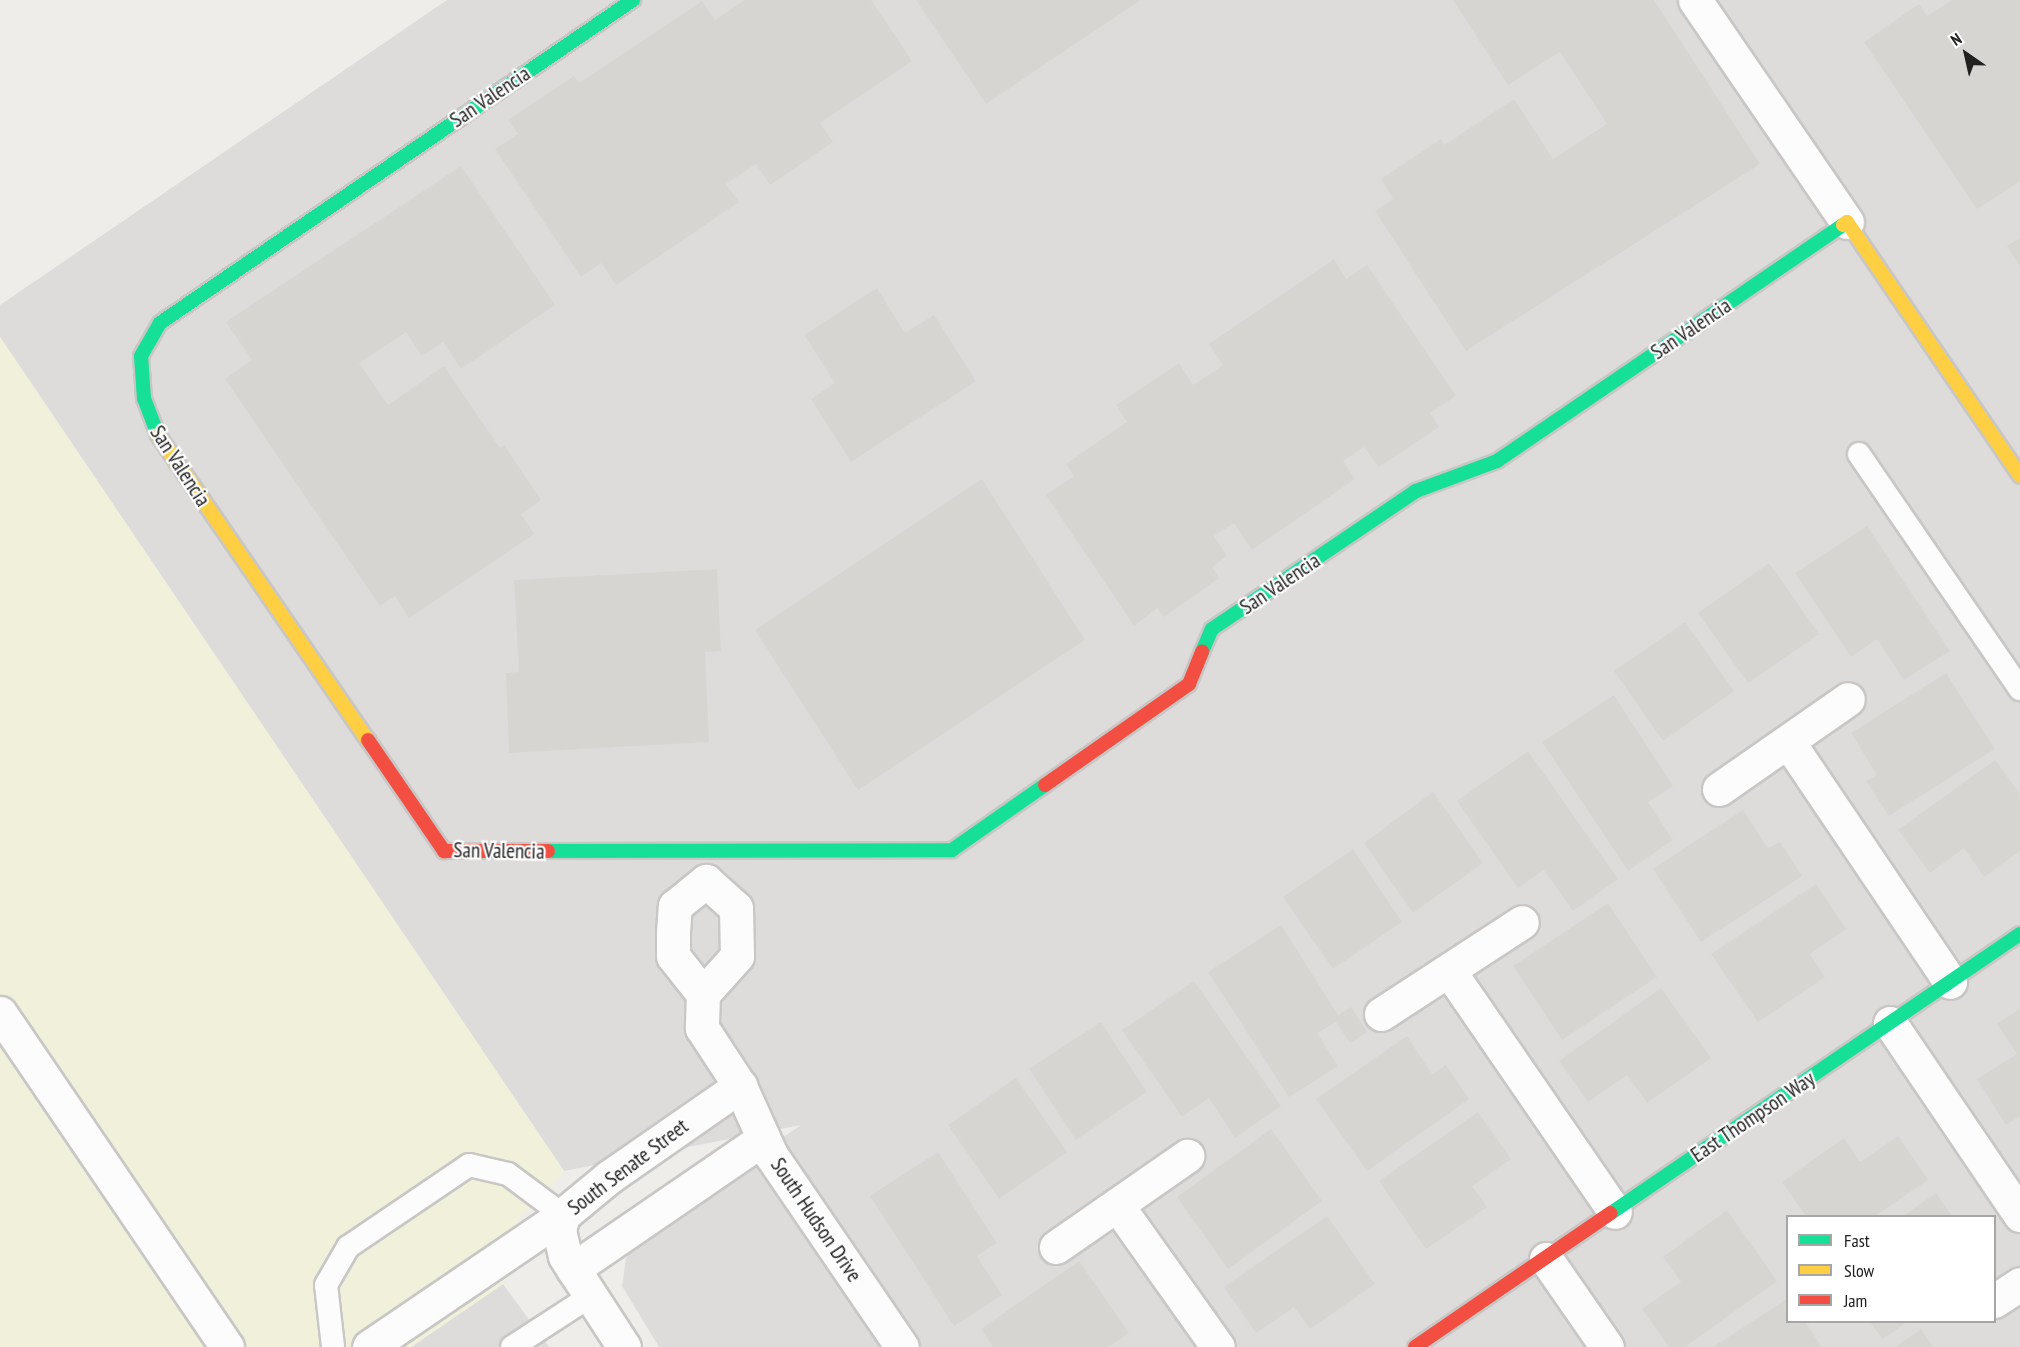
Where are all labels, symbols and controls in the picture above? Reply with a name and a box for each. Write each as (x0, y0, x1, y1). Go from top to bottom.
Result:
north arrow (1936, 24, 1996, 84)
text: N (1947, 28, 1965, 50)
street label: San Valencia (445, 61, 535, 133)
street label: San Valencia (1646, 293, 1736, 365)
street label: San Valencia (145, 421, 215, 511)
street label: San Valencia (1235, 548, 1325, 620)
street label: San Valencia (453, 838, 545, 864)
street label: East Thompson Way (1686, 1066, 1820, 1168)
street label: South Senate Street (563, 1114, 693, 1220)
street label: South Hudson Drive (765, 1153, 867, 1287)
legend (1786, 1215, 1996, 1323)
text: Fast (1844, 1229, 1870, 1252)
text: Slow (1844, 1259, 1874, 1282)
text: Jam (1844, 1289, 1867, 1312)

